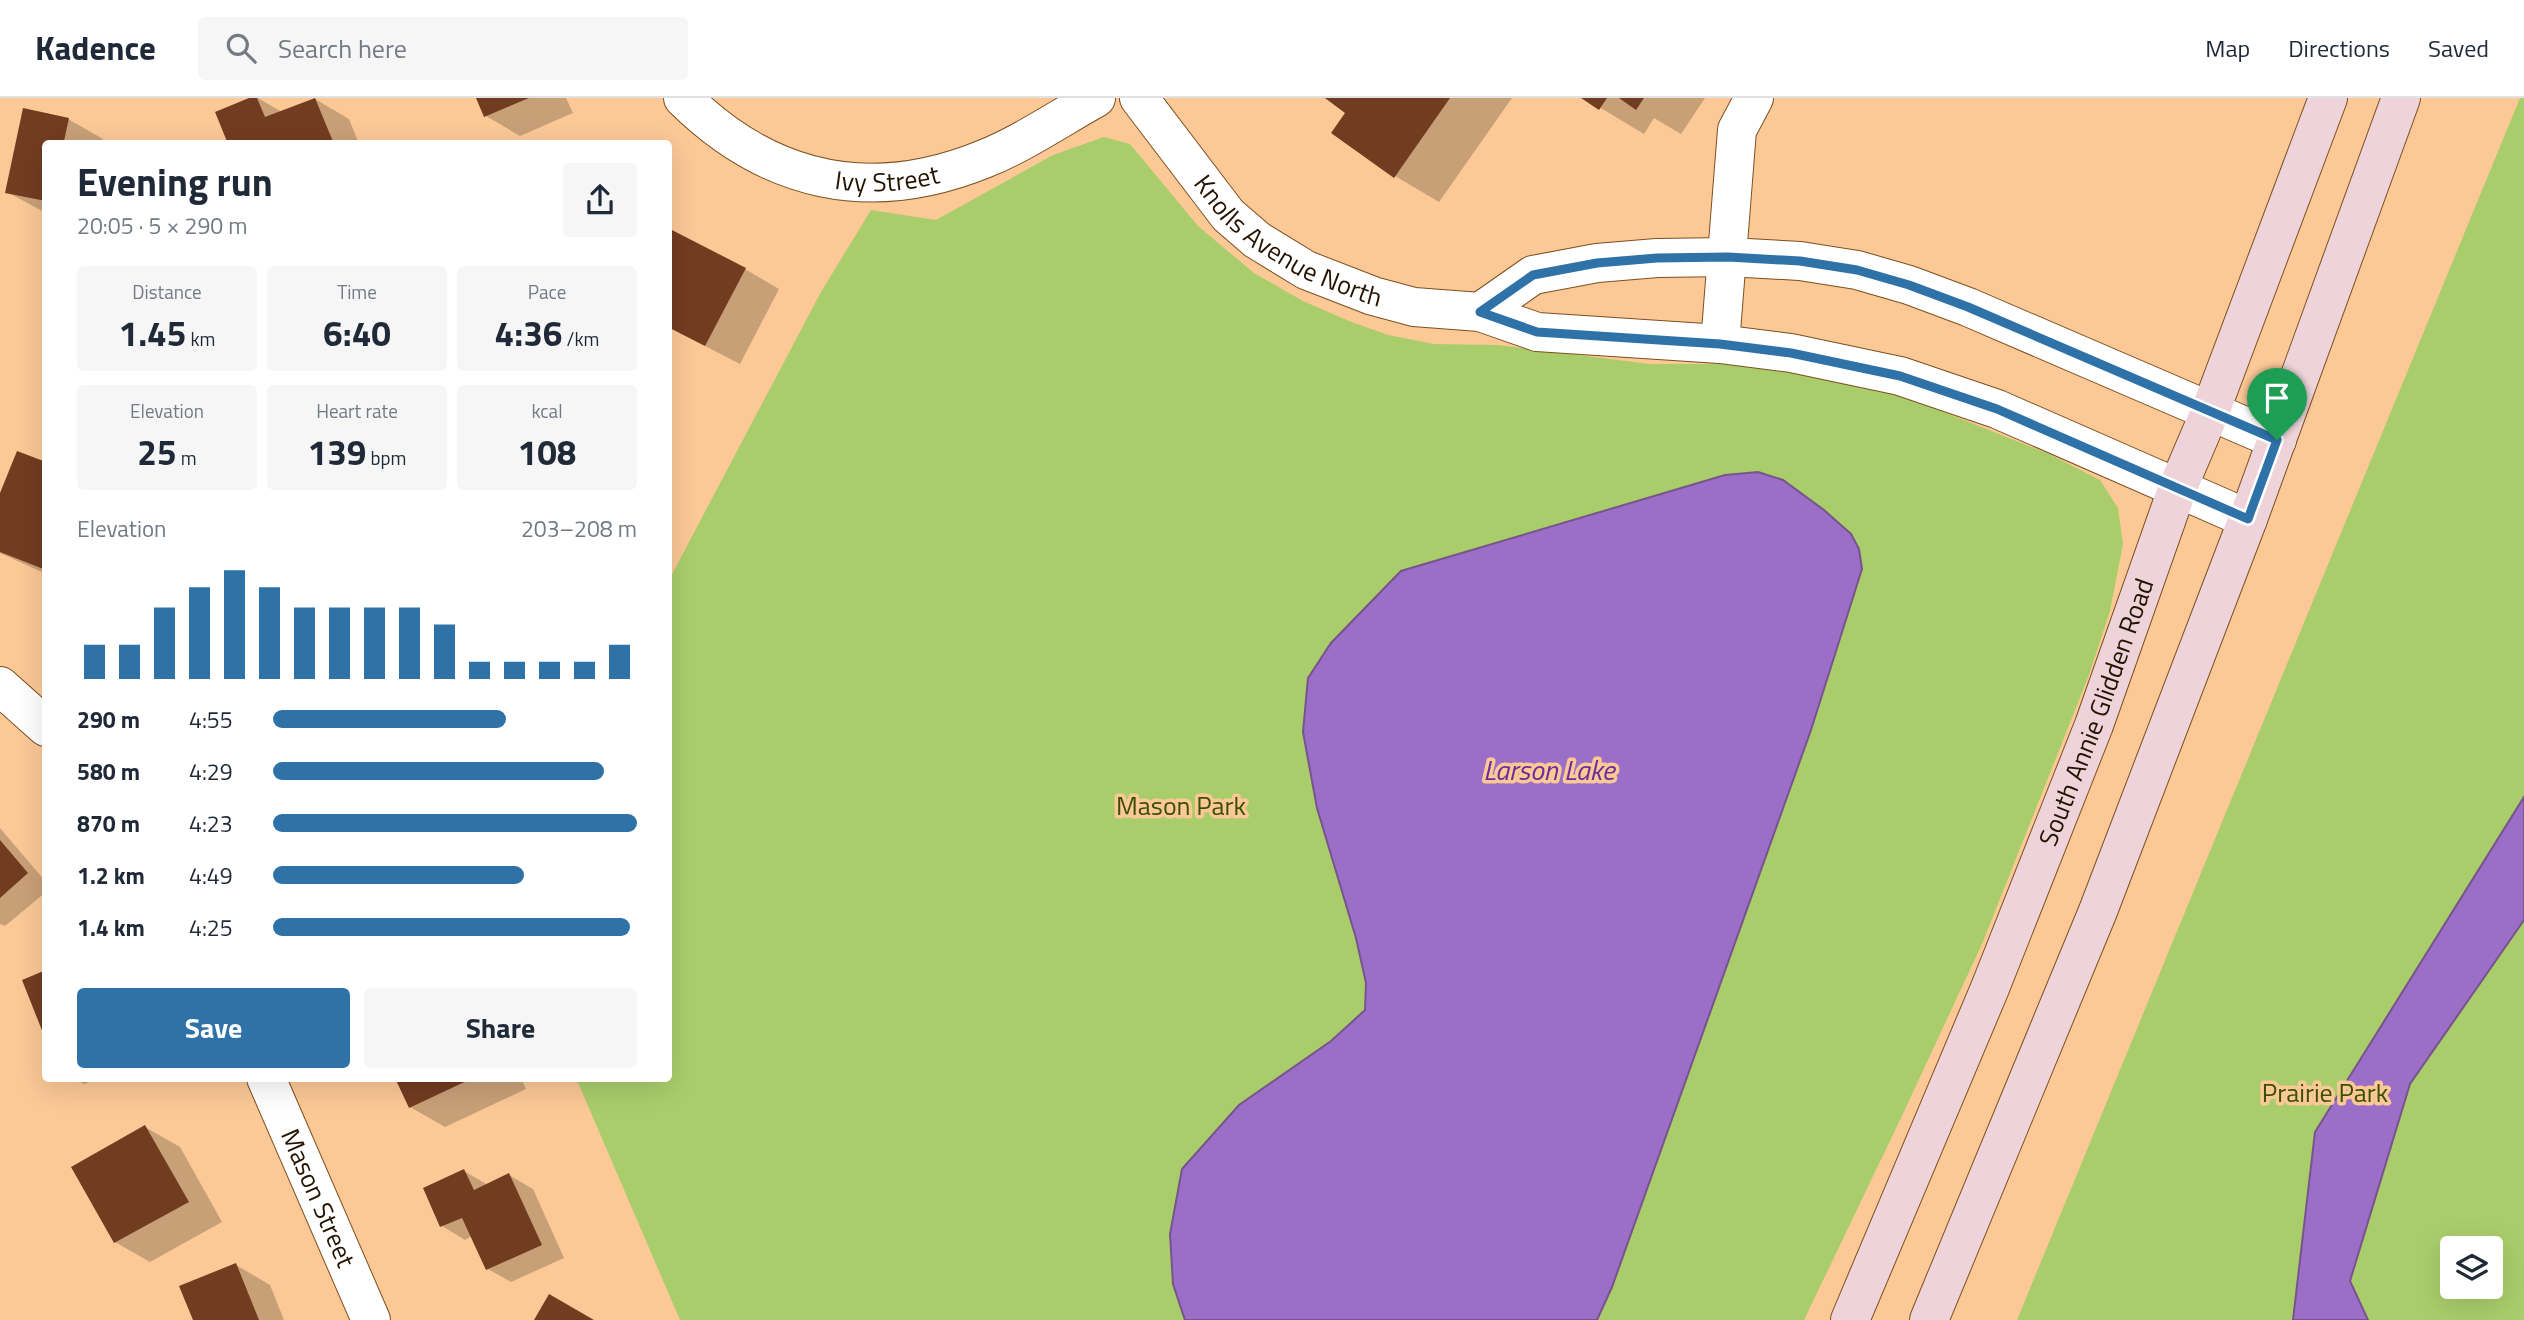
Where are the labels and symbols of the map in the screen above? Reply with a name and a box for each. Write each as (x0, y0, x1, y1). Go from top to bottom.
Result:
street label: Ivy Street (833, 155, 943, 202)
street label: Knolls Avenue North (1185, 166, 1387, 317)
pin (2247, 368, 2307, 440)
street label: South Annie Glidden Road (2028, 573, 2163, 852)
water label: Larson Lake (1483, 748, 1617, 791)
park label: Mason Park (1116, 786, 1246, 825)
park label: Prairie Park (2262, 1073, 2388, 1112)
street label: Mason Street (271, 1123, 366, 1273)

